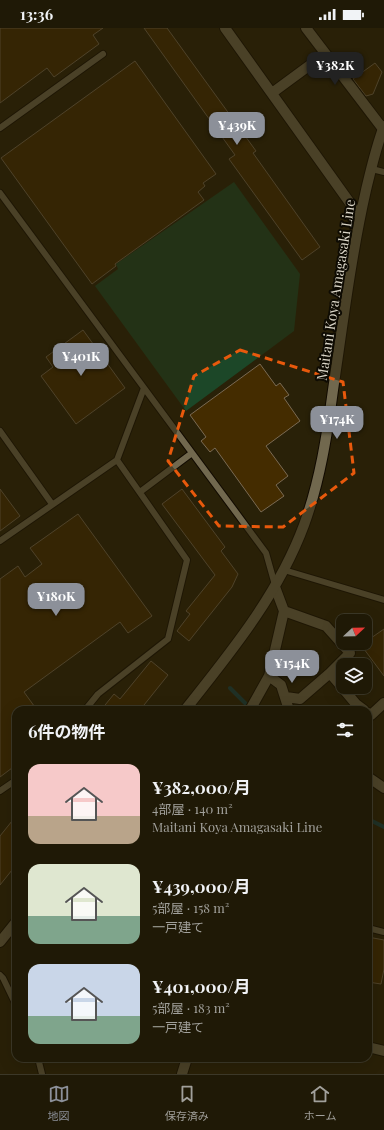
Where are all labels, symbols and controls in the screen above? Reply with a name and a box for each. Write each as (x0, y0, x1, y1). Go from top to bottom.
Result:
text: 13:36 (20, 4, 53, 24)
pin: ¥382K (307, 52, 363, 86)
text: ¥382K (316, 56, 354, 73)
pin: ¥439K (209, 112, 265, 146)
text: ¥439K (218, 116, 256, 133)
street label: Maitani Koya Amagasaki Line (312, 198, 359, 382)
pin: ¥401K (53, 343, 109, 377)
text: ¥401K (62, 347, 100, 364)
pin: ¥174K (309, 406, 365, 440)
text: ¥174K (319, 410, 355, 427)
pin: ¥180K (28, 583, 84, 617)
text: ¥180K (37, 587, 75, 604)
north arrow (336, 614, 372, 650)
map controls (336, 614, 372, 694)
pin: ¥154K (264, 650, 320, 684)
text: ¥154K (274, 654, 310, 671)
button: layers (336, 658, 372, 694)
icon: filters (334, 719, 356, 741)
text: 6件の物件 (28, 720, 106, 742)
text: ¥382,000/月 (152, 776, 251, 798)
icon: home (60, 780, 108, 828)
text: 4部屋 · 140 m² (152, 800, 233, 817)
text: Maitani Koya Amagasaki Line (152, 818, 322, 835)
text: ¥439,000/月 (152, 875, 251, 897)
icon: home (60, 880, 108, 928)
text: 5部屋 · 158 m² (152, 899, 229, 916)
text: 一戸建て (152, 918, 204, 935)
text: ¥401,000/月 (152, 975, 251, 997)
icon: home (60, 980, 108, 1028)
text: 5部屋 · 183 m² (152, 999, 230, 1016)
text: 一戸建て (152, 1018, 204, 1035)
tab: 地図 (48, 1083, 70, 1123)
tab: 保存済み (165, 1083, 209, 1123)
tab: ホーム (304, 1083, 336, 1123)

